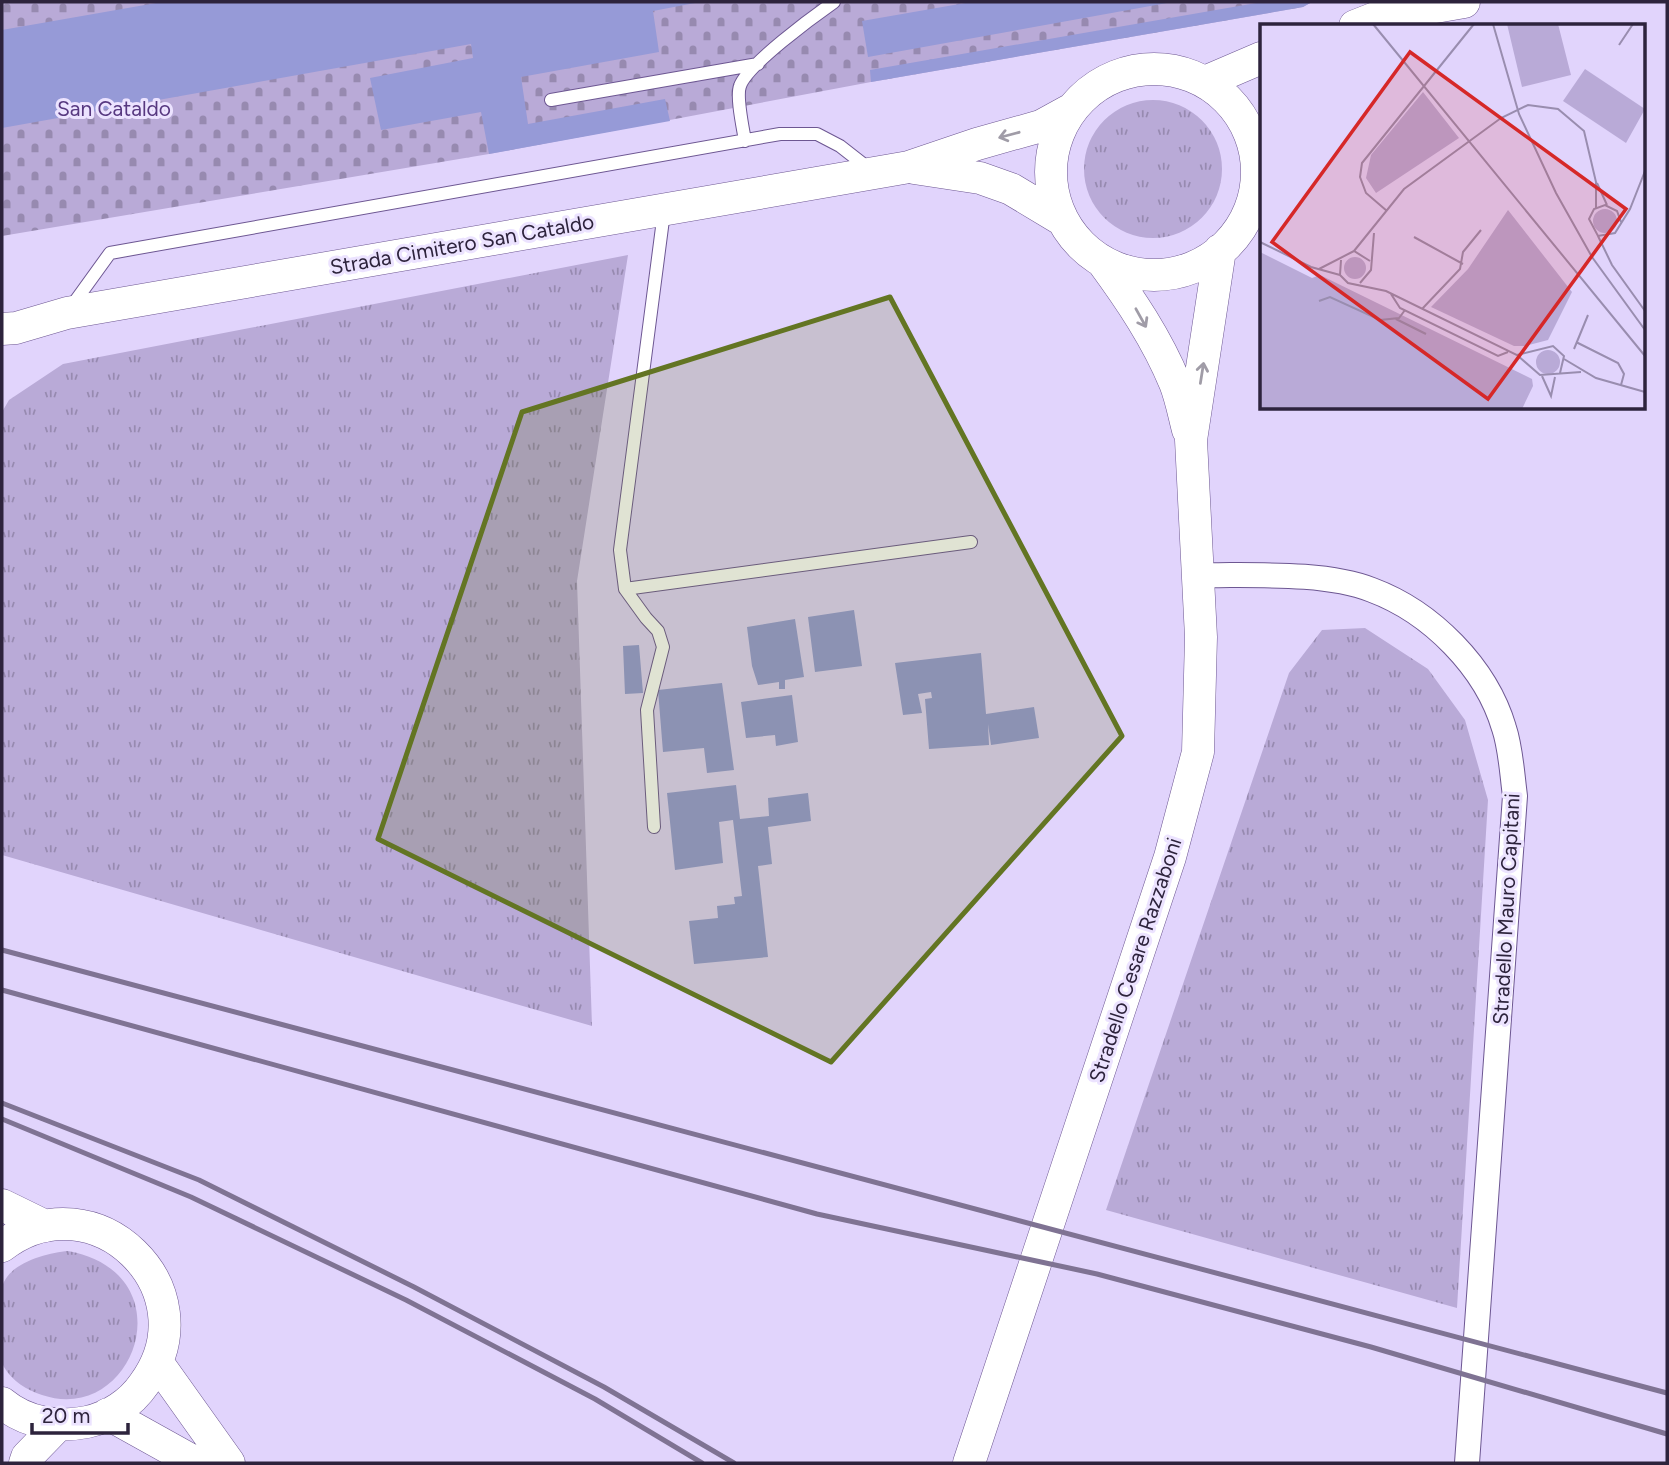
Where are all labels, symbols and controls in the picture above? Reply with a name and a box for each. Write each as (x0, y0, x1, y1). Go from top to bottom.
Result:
inset map (1260, 24, 1644, 410)
park label: San Cataldo (57, 96, 171, 121)
one-way arrow (998, 129, 1021, 142)
street label: Strada Cimitero San Cataldo (328, 208, 596, 280)
one-way arrow (1134, 307, 1148, 327)
one-way arrow (1196, 362, 1209, 385)
street label: Stradello Mauro Capitani (1487, 793, 1525, 1025)
street label: Stradello Cesare Razzaboni (1084, 834, 1186, 1086)
scale bar (32, 1392, 128, 1436)
text: 20 m (42, 1403, 90, 1428)

